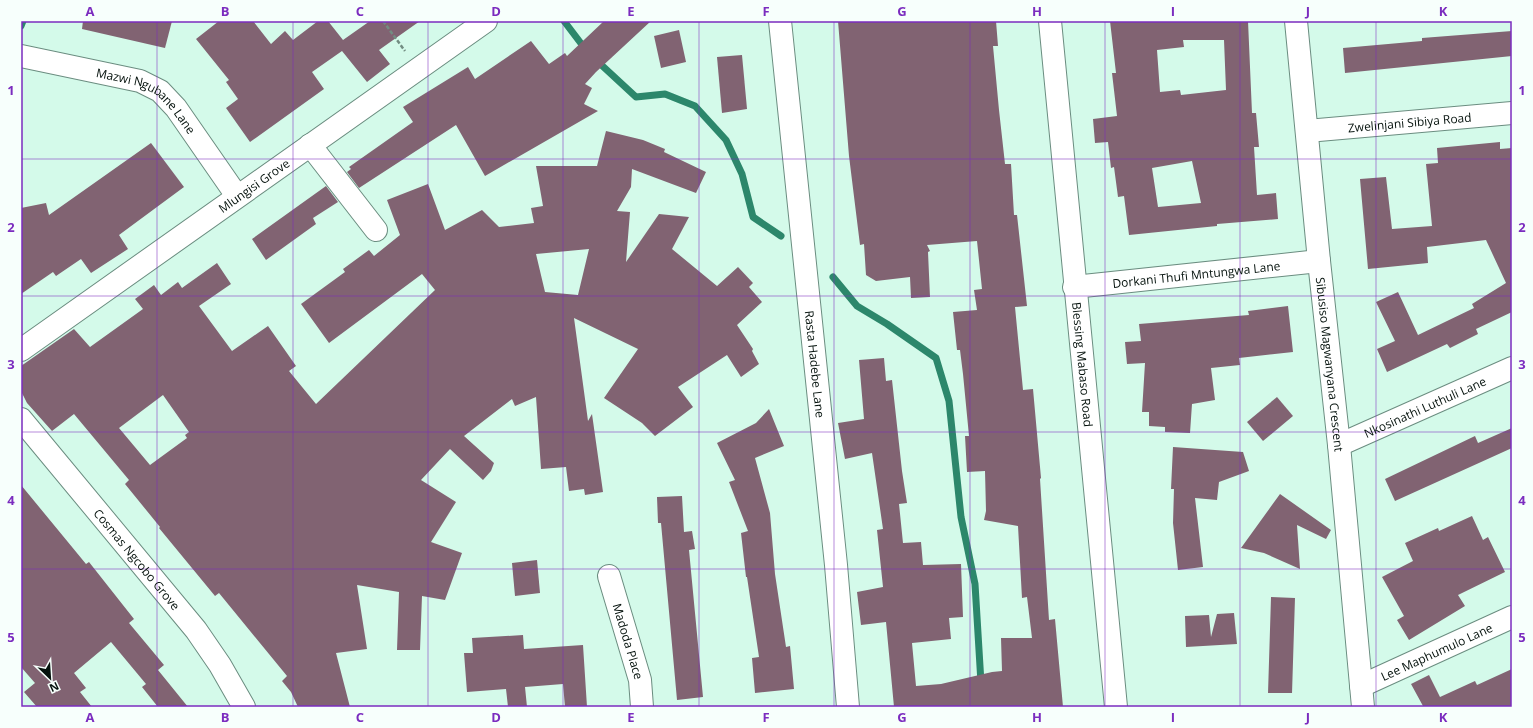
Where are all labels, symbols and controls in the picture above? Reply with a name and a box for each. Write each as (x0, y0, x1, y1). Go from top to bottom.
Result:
text: A (86, 2, 95, 20)
text: B (221, 2, 230, 20)
text: C (356, 2, 364, 20)
text: D (491, 2, 501, 20)
text: E (627, 2, 635, 20)
text: F (762, 2, 770, 20)
text: G (897, 2, 907, 20)
text: H (1032, 2, 1042, 20)
text: I (1171, 2, 1175, 20)
text: J (1305, 2, 1310, 20)
text: K (1439, 2, 1448, 20)
street label: Mazwi Ngubane Lane (95, 64, 200, 137)
text: 1 (7, 81, 15, 99)
text: 1 (1518, 81, 1526, 99)
street label: Zwelinjani Sibiya Road (1347, 108, 1472, 136)
street label: Mlungisi Grove (215, 154, 293, 216)
text: 2 (7, 218, 15, 236)
text: 2 (1518, 218, 1526, 236)
street label: Dorkani Thufi Mntungwa Lane (1112, 257, 1281, 291)
street label: Sibusiso Magwanyana Crescent (1312, 276, 1348, 452)
street label: Blessing Mabaso Road (1069, 301, 1097, 428)
street label: Rasta Hadebe Lane (801, 310, 829, 419)
text: 3 (7, 355, 15, 373)
text: 3 (1518, 355, 1526, 373)
street label: Nkosinathi Luthuli Lane (1361, 372, 1489, 441)
text: 4 (7, 491, 15, 509)
text: 4 (1518, 491, 1526, 509)
street label: Cosmas Ngcobo Grove (90, 505, 184, 614)
street label: Madoda Place (609, 601, 648, 681)
street label: Lee Maphumulo Lane (1378, 618, 1495, 684)
text: 5 (7, 628, 15, 646)
text: 5 (1518, 628, 1526, 646)
north arrow (30, 658, 70, 698)
text: N (47, 679, 62, 696)
text: A (86, 708, 95, 726)
text: B (221, 708, 230, 726)
text: C (356, 708, 364, 726)
text: D (491, 708, 501, 726)
text: E (627, 708, 635, 726)
text: F (762, 708, 770, 726)
text: G (897, 708, 907, 726)
text: H (1032, 708, 1042, 726)
text: I (1171, 708, 1175, 726)
text: J (1305, 708, 1310, 726)
text: K (1439, 708, 1448, 726)

